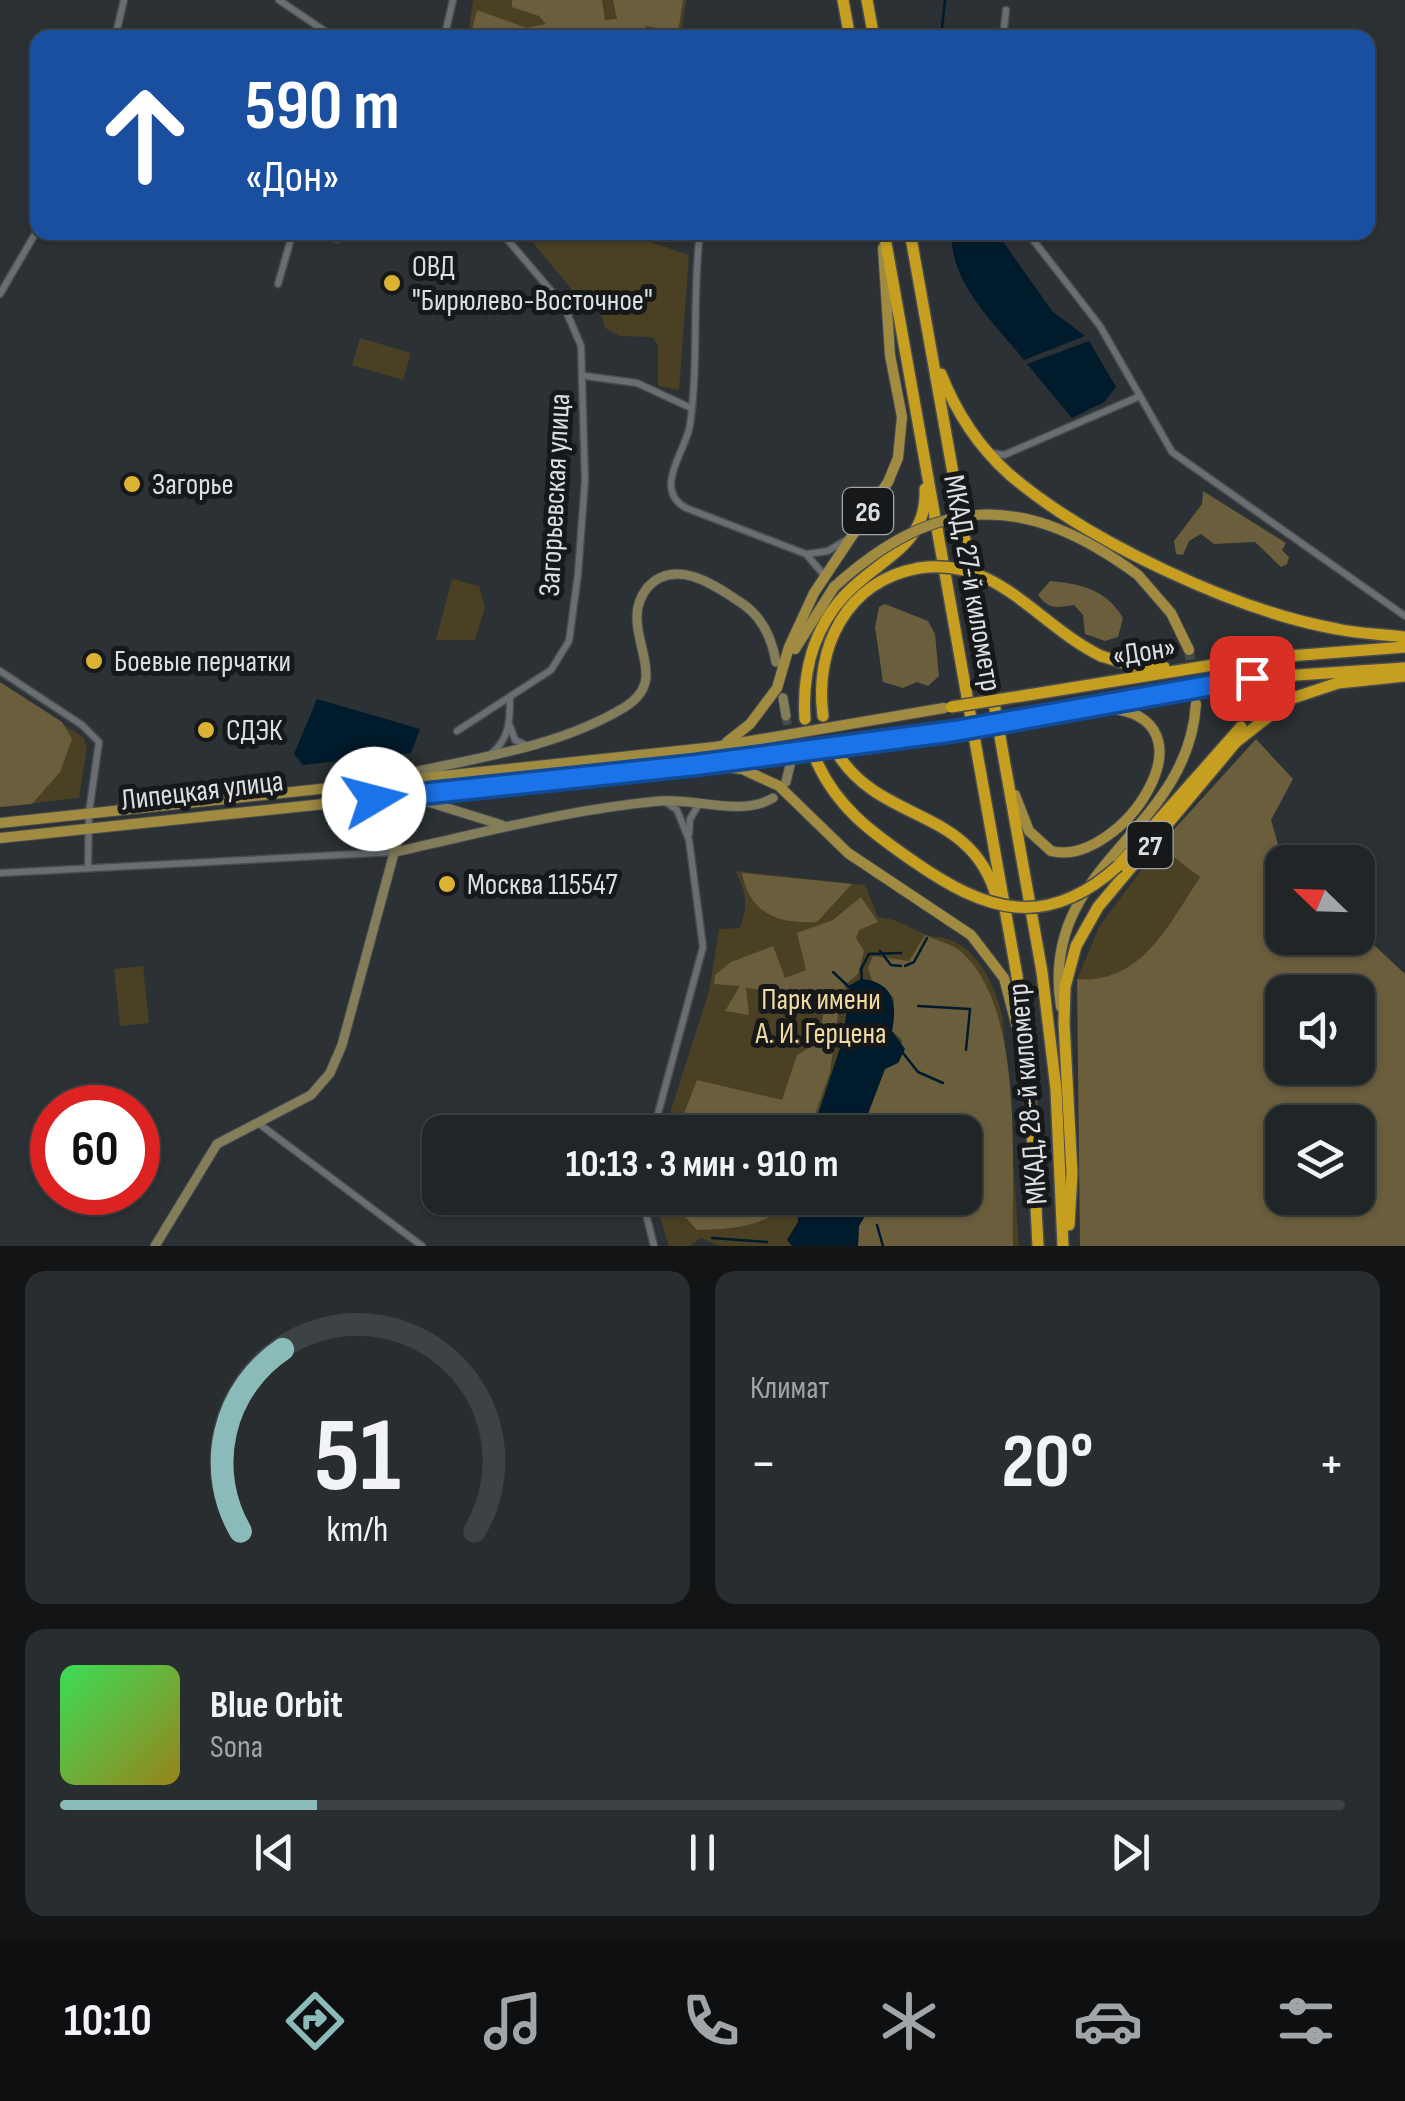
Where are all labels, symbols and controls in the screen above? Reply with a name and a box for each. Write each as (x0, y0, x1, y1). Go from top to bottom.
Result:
text: 590 m (245, 65, 400, 149)
icon: ahead (80, 70, 210, 200)
text: «Дон» (245, 150, 340, 205)
place label: ОВД "Бирюлево-Восточное" (412, 249, 653, 319)
marker: ОВД "Бирюлево-Восточное" (381, 272, 403, 294)
street label: Загорьевская улица (532, 393, 578, 598)
place label: Загорье (152, 467, 233, 503)
street label: МКАД, 27-й километр (935, 472, 1009, 694)
marker: Загорье (121, 473, 143, 495)
road number: 26 (843, 488, 893, 534)
street label: «Дон» (1110, 629, 1178, 675)
pin (1210, 636, 1295, 721)
place label: Боевые перчатки (114, 644, 291, 680)
marker: Боевые перчатки (83, 650, 105, 672)
icon: arrive (1225, 651, 1280, 706)
place label: СДЭК (226, 713, 283, 749)
marker: СДЭК (195, 719, 217, 741)
position arrow (322, 747, 426, 851)
street label: Липецкая улица (119, 763, 285, 819)
road number: 27 (1128, 822, 1172, 868)
north arrow (1265, 845, 1375, 955)
map controls (1265, 845, 1375, 1215)
place label: Москва 115547 (467, 867, 617, 903)
marker: Москва 115547 (436, 873, 458, 895)
button: sound (1265, 975, 1375, 1085)
park label: Парк имени А. И. Герцена (754, 982, 887, 1052)
street label: МКАД, 28-й километр (1000, 982, 1056, 1206)
speed limit sign: 60 (30, 1085, 160, 1215)
button: layers (1265, 1105, 1375, 1215)
text: 10:13 · 3 мин · 910 m (566, 1142, 838, 1187)
text: Климат (750, 1369, 829, 1408)
text: 51 (314, 1395, 401, 1520)
text: 20° (1001, 1418, 1094, 1509)
text: − (750, 1431, 777, 1498)
text: + (1318, 1431, 1345, 1498)
text: km/h (327, 1509, 388, 1552)
text: Blue Orbit (210, 1683, 343, 1728)
text: Sona (210, 1728, 263, 1767)
icon: previous (247, 1825, 302, 1880)
icon: pause (675, 1825, 730, 1880)
icon: next (1103, 1825, 1158, 1880)
icon: directions (280, 1986, 350, 2056)
icon: music (478, 1986, 548, 2056)
icon: phone (676, 1986, 746, 2056)
icon: climate (874, 1986, 944, 2056)
icon: car (1073, 1986, 1143, 2056)
icon: filters (1271, 1986, 1341, 2056)
text: 10:10 (64, 1994, 152, 2049)

